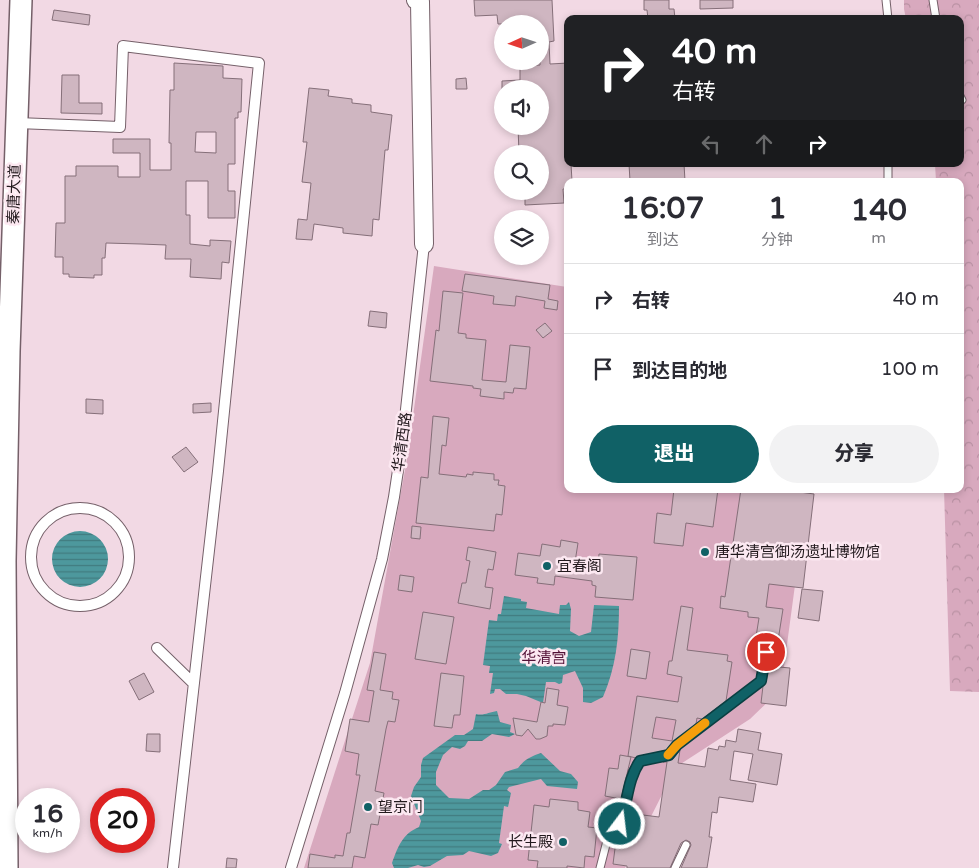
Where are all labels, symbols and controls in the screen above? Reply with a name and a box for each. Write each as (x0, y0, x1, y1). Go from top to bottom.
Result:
north arrow (494, 15, 549, 70)
map controls (494, 15, 549, 265)
text: 40 m (672, 31, 757, 73)
icon: right (589, 35, 654, 100)
text: 右转 (672, 79, 716, 105)
button: sound (494, 80, 549, 135)
icon: left (697, 130, 725, 158)
icon: ahead (750, 130, 778, 158)
icon: right (803, 130, 831, 158)
button: search (494, 145, 549, 200)
street label: 秦唐大道 (4, 164, 24, 224)
text: 16:07 (621, 190, 704, 227)
text: 1 (768, 190, 787, 227)
text: 140 (850, 192, 907, 229)
button: layers (494, 210, 549, 265)
text: m (871, 228, 886, 248)
text: 到达 (647, 230, 679, 250)
text: 分钟 (761, 230, 793, 250)
icon: right (589, 285, 617, 313)
text: 40 m (893, 288, 939, 310)
text: 右转 (632, 290, 670, 312)
icon: arrive (589, 355, 617, 383)
text: 100 m (881, 358, 939, 380)
text: 到达目的地 (632, 360, 727, 382)
street label: 华清西路 (389, 411, 415, 473)
button: 退出 (589, 425, 759, 483)
button: 分享 (769, 425, 939, 483)
place label: 唐华清宫御汤遗址博物馆 (715, 543, 880, 561)
marker: 唐华清宫御汤遗址博物馆 (699, 546, 711, 558)
place label: 宜春阁 (557, 557, 602, 575)
marker: 宜春阁 (541, 560, 553, 572)
pin (745, 631, 787, 673)
icon: arrive (752, 638, 780, 666)
park label: 华清宫 (521, 649, 567, 667)
speed limit sign: 20 (90, 788, 155, 853)
position arrow (593, 797, 645, 849)
place label: 望京门 (378, 798, 423, 816)
text: 16 (32, 799, 63, 829)
marker: 望京门 (362, 801, 374, 813)
text: km/h (32, 826, 63, 840)
place label: 长生殿 (508, 833, 553, 851)
marker: 长生殿 (557, 836, 569, 848)

